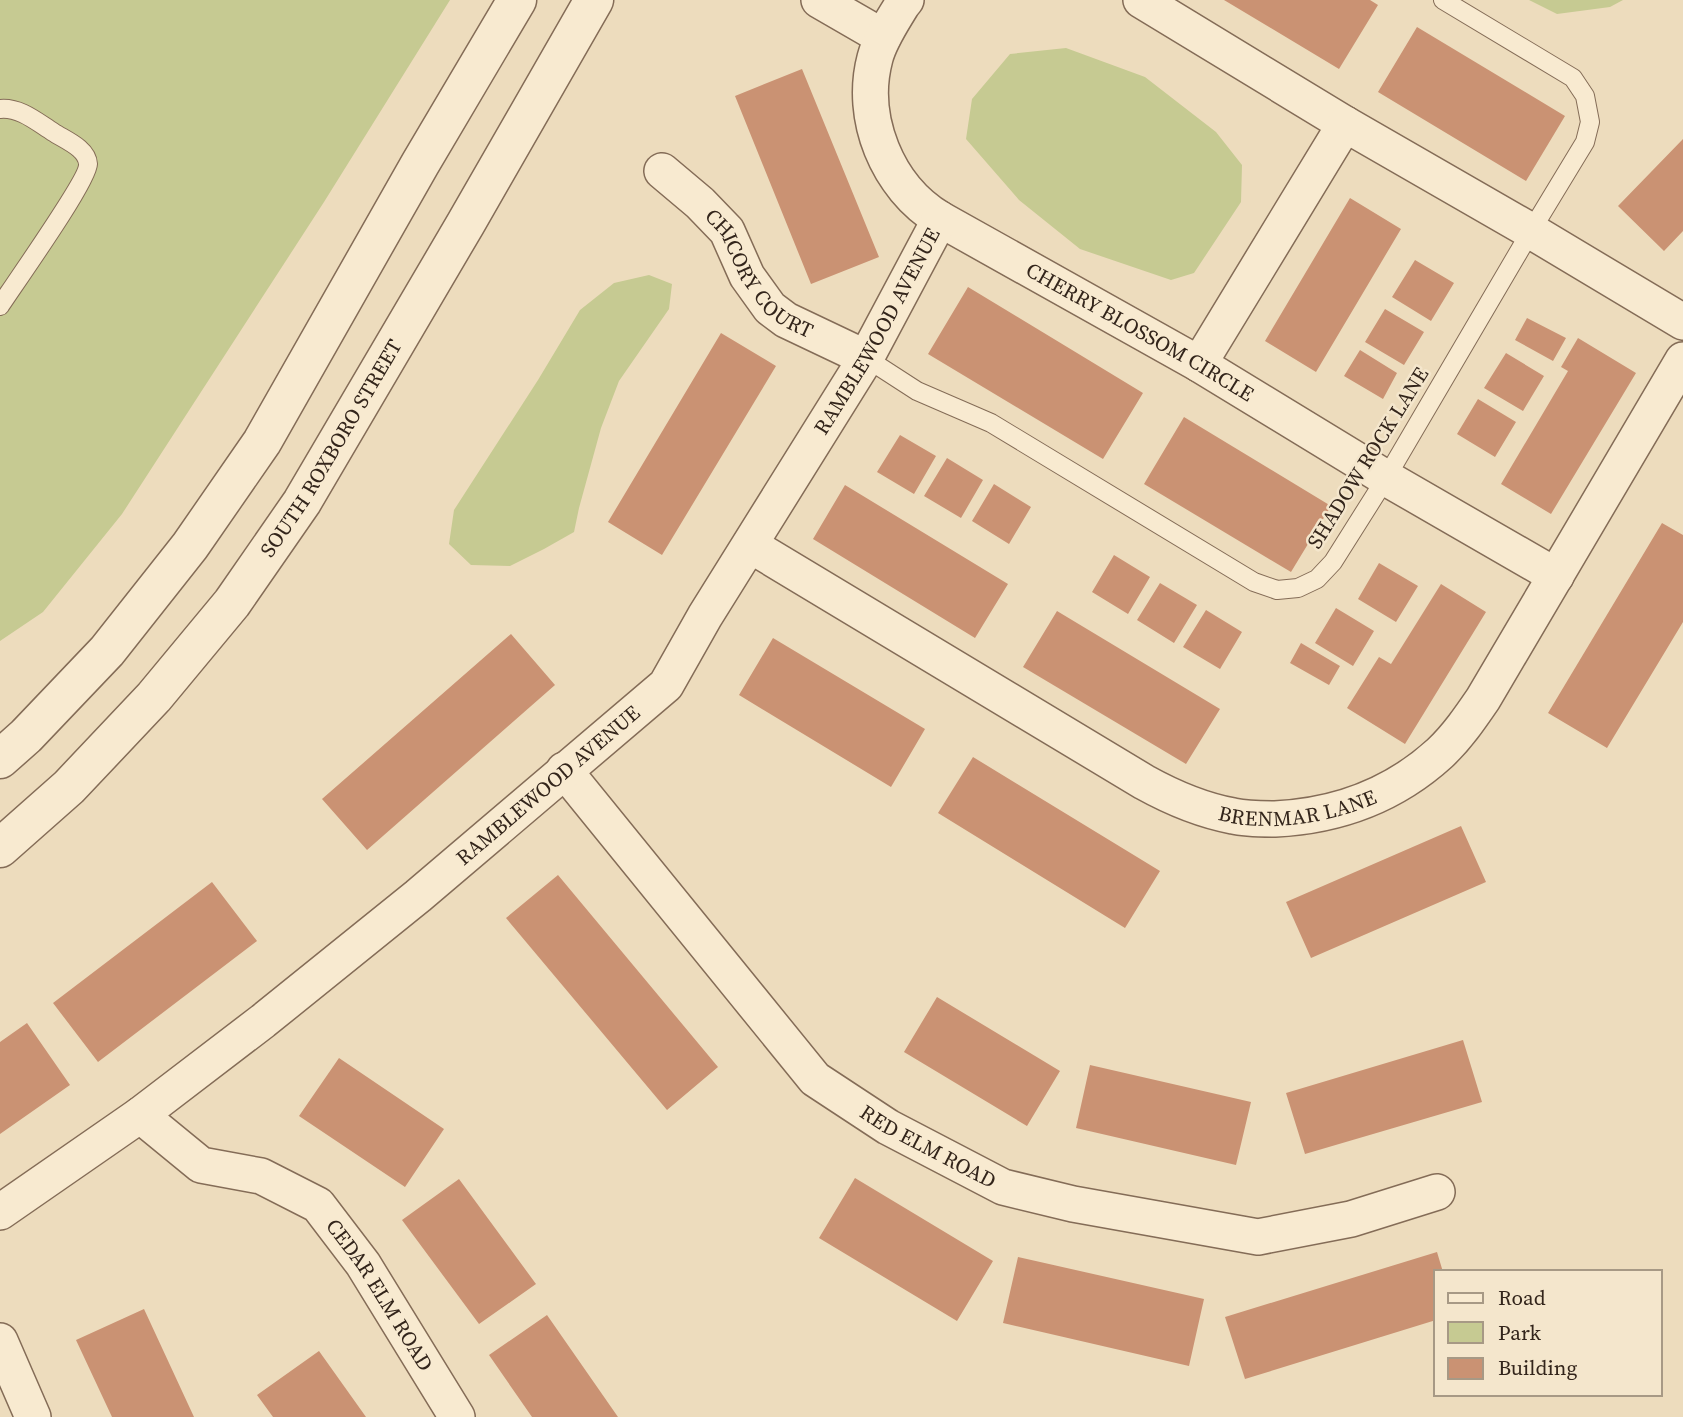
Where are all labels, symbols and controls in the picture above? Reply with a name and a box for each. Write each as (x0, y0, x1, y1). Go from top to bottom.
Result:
street label: CHICORY COURT (699, 202, 818, 345)
street label: RAMBLEWOOD AVENUE (807, 223, 947, 440)
street label: CHERRY BLOSSOM CIRCLE (1021, 255, 1259, 408)
street label: SOUTH ROXBORO STREET (253, 333, 409, 563)
street label: SHADOW ROCK LANE (1300, 361, 1435, 554)
street label: RAMBLEWOOD AVENUE (449, 698, 646, 872)
street label: BRENMAR LANE (1216, 782, 1381, 833)
street label: RED ELM ROAD (854, 1097, 1001, 1195)
street label: CEDAR ELM ROAD (320, 1212, 440, 1376)
legend (1434, 1270, 1662, 1396)
text: Road (1498, 1283, 1546, 1312)
text: Park (1498, 1318, 1542, 1347)
text: Building (1498, 1353, 1577, 1382)

